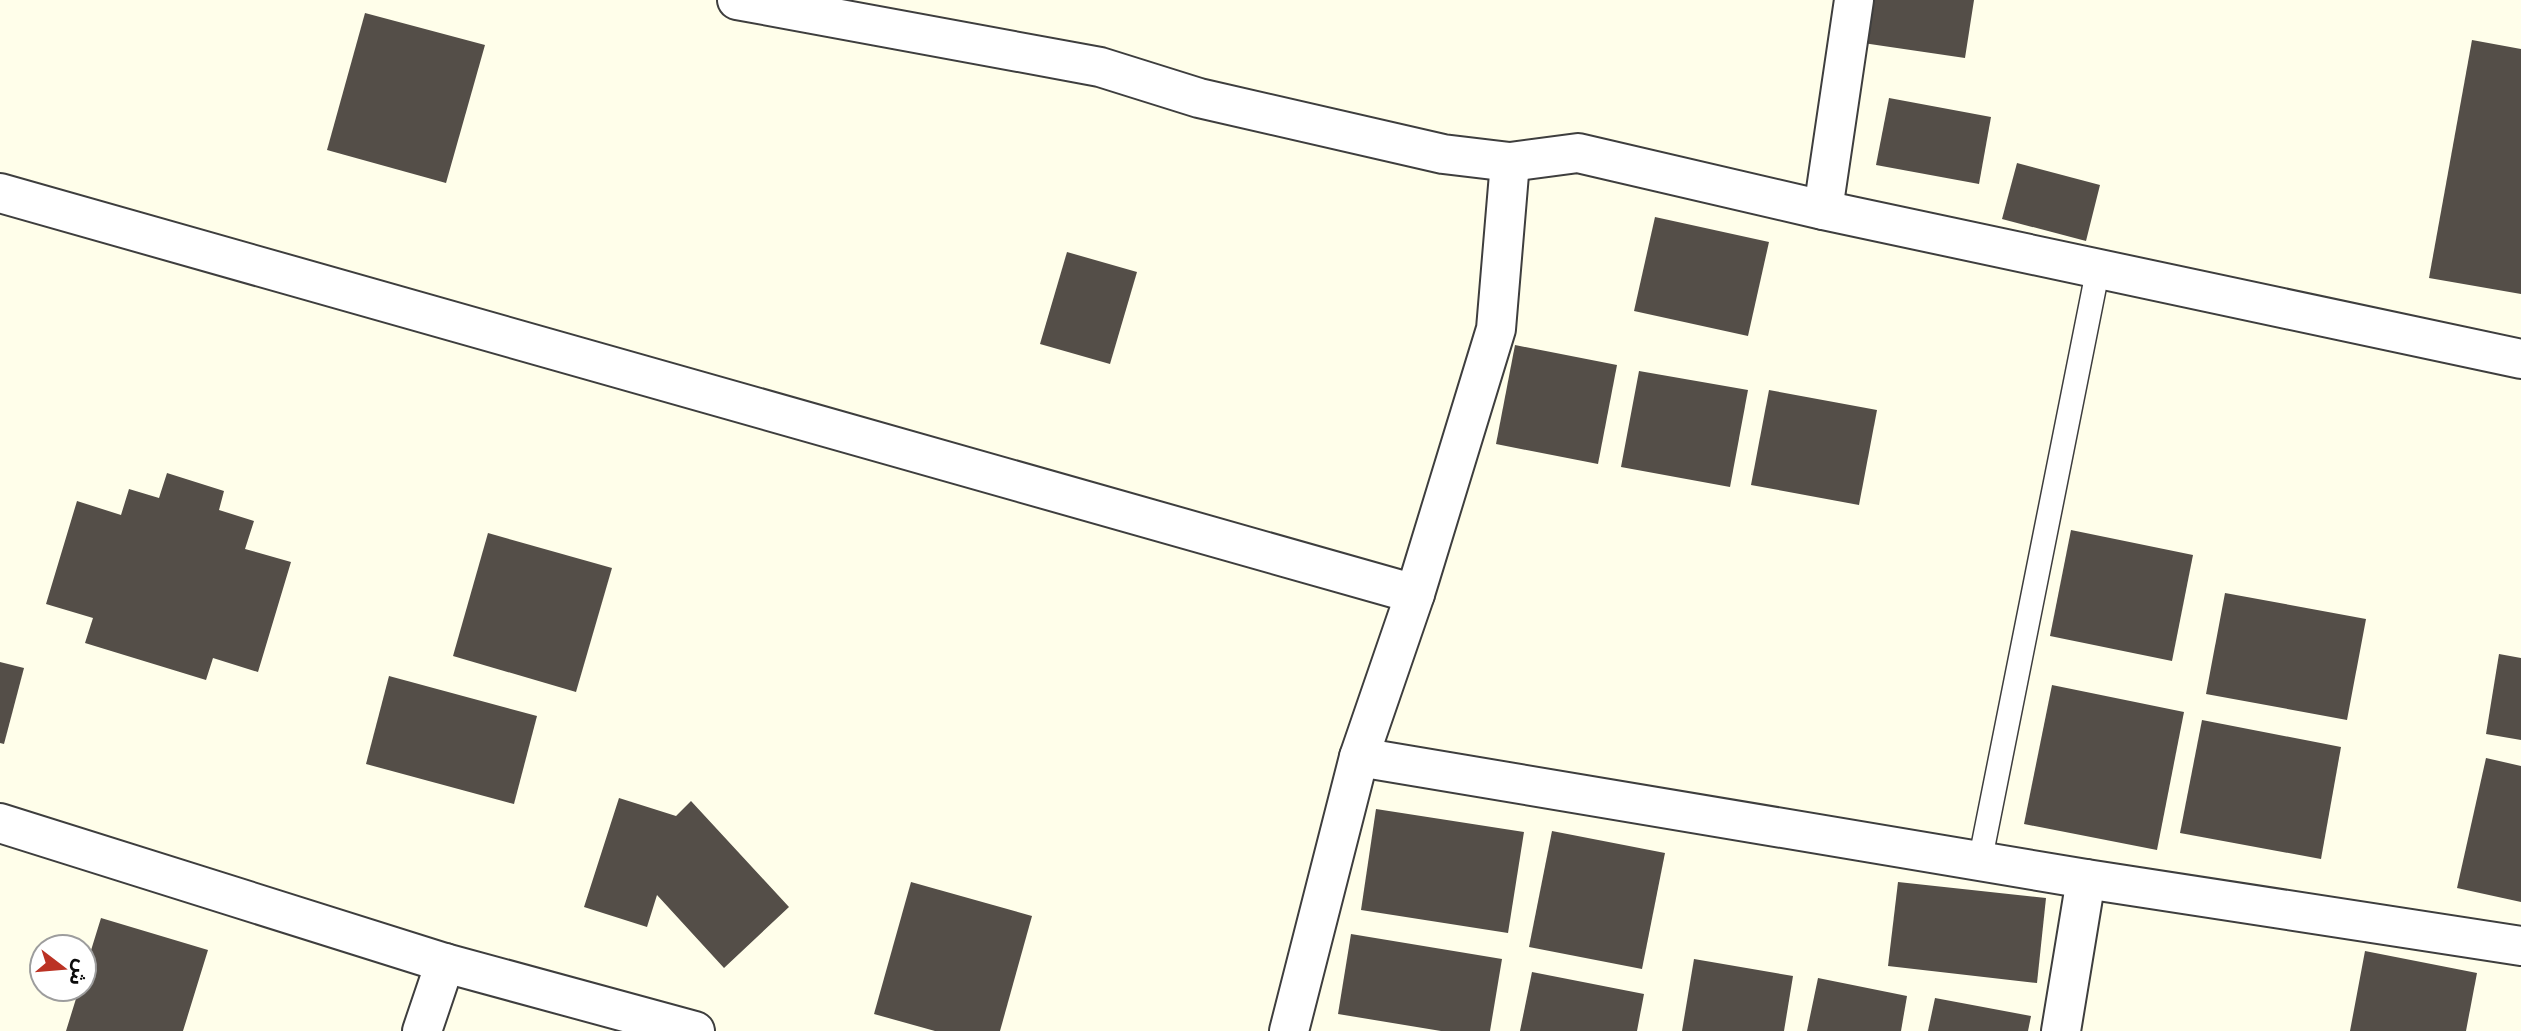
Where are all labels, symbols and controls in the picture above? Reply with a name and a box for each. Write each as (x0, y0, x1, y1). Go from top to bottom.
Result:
north arrow (28, 933, 98, 1003)
text: ش (64, 957, 94, 988)

